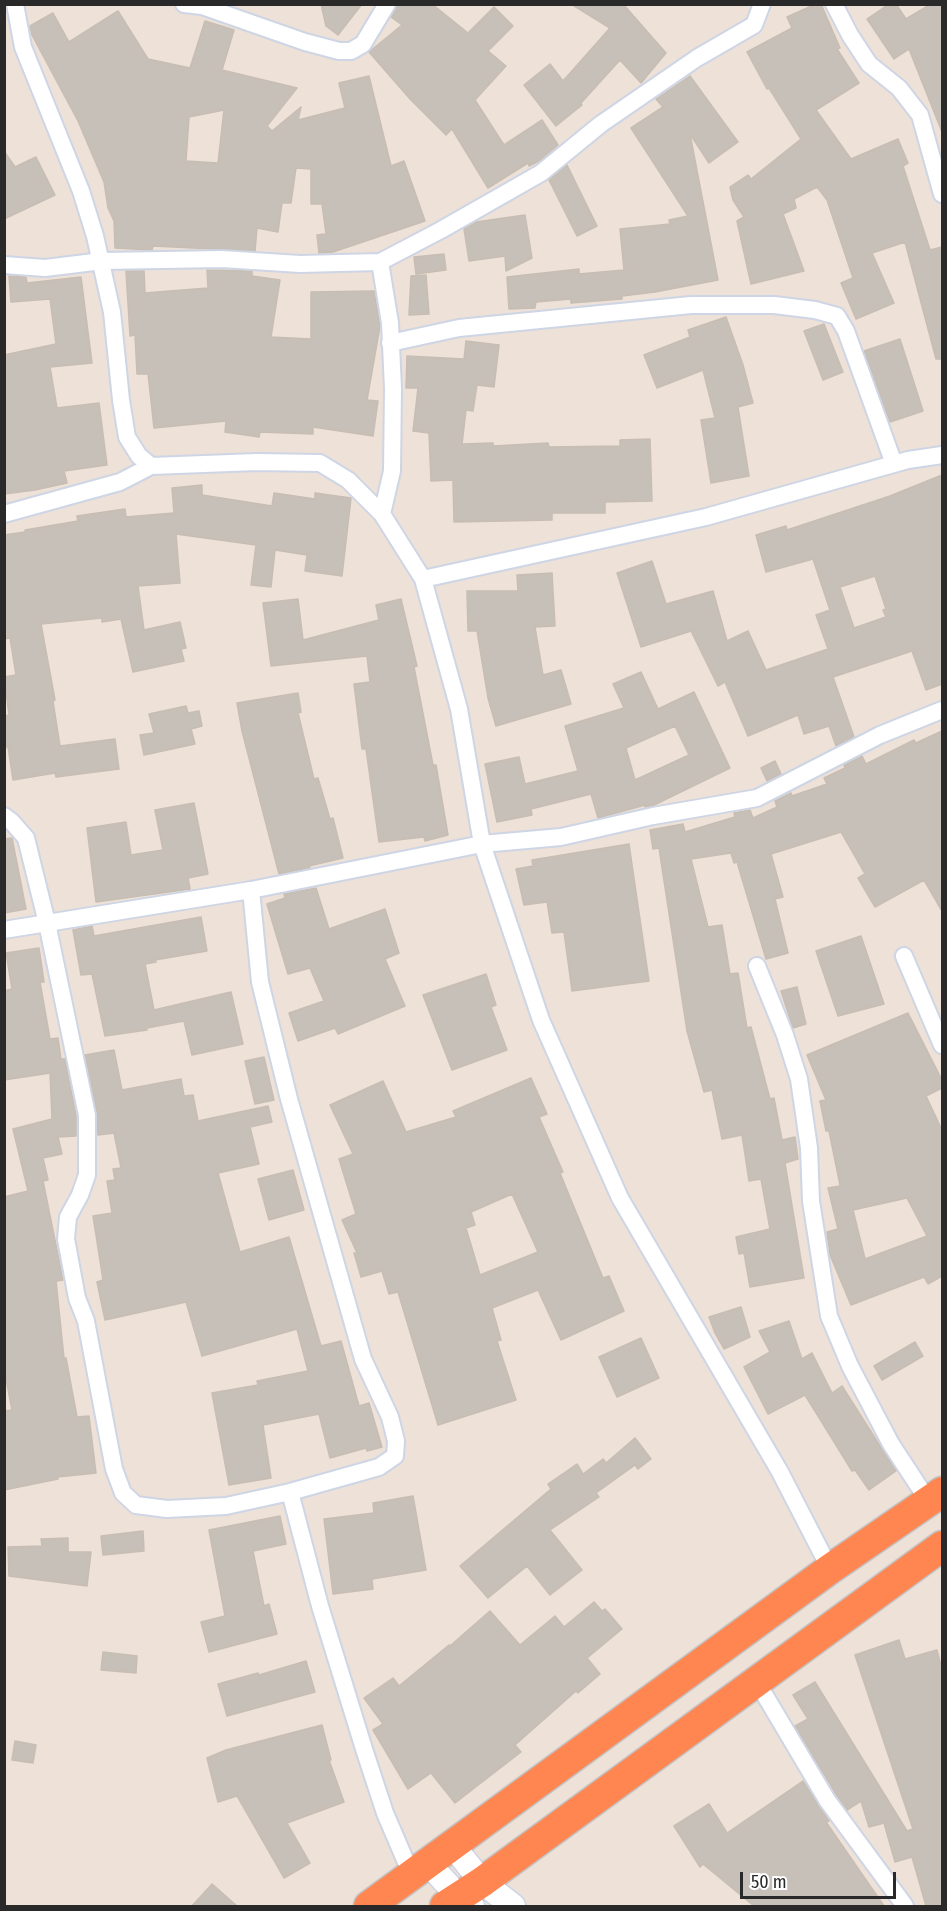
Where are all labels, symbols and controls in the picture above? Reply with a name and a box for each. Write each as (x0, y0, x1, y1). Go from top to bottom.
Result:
scale bar (743, 1860, 899, 1898)
text: 50 m (751, 1871, 787, 1893)

